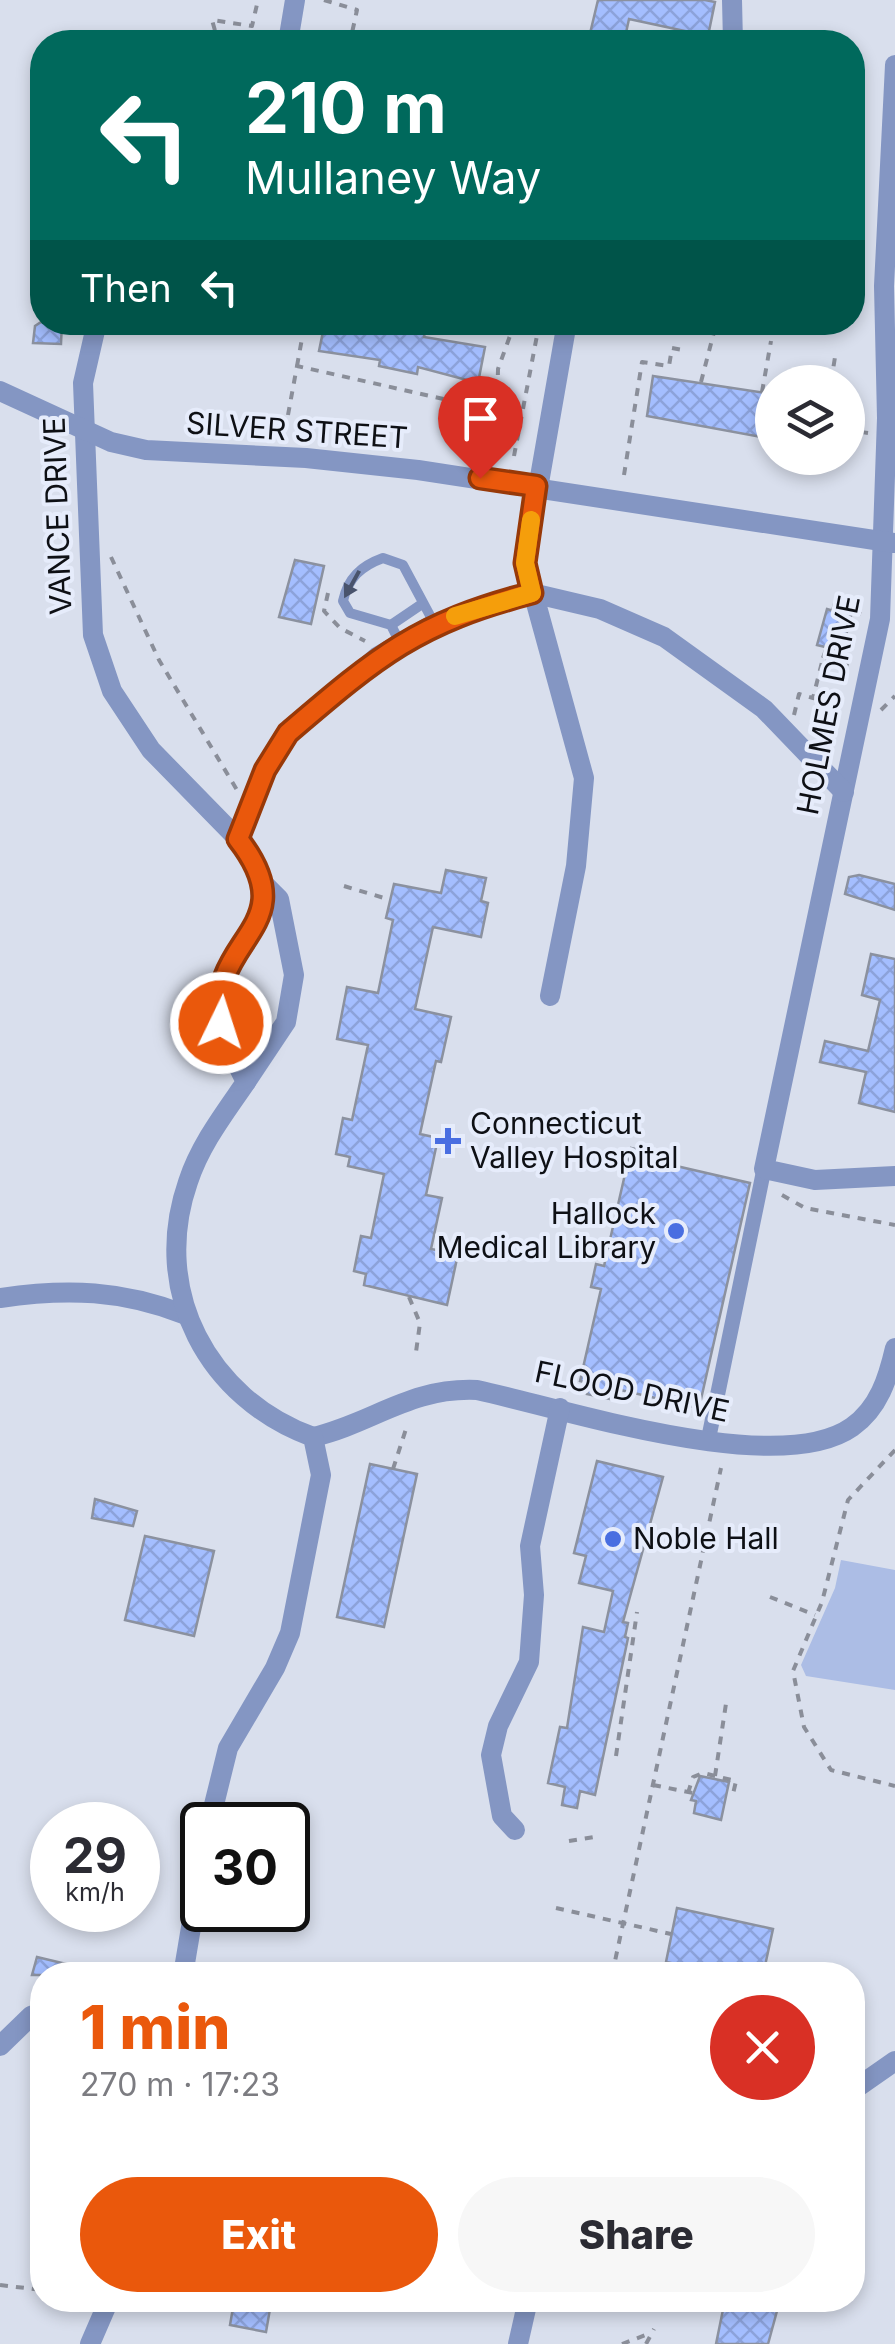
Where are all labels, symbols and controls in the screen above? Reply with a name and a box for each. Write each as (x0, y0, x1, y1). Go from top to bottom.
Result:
text: 210 m (245, 65, 447, 150)
icon: left (80, 70, 210, 200)
text: Mullaney Way (245, 150, 541, 205)
icon: left (192, 260, 247, 315)
text: Then (80, 265, 172, 311)
map controls (755, 365, 865, 475)
button: layers (755, 365, 865, 475)
pin (438, 376, 523, 479)
icon: arrive (453, 391, 508, 446)
street label: SILVER STREET (185, 404, 409, 456)
street label: VANCE DRIVE (36, 416, 78, 616)
one-way arrow (343, 571, 361, 599)
street label: HOLMES DRIVE (789, 592, 867, 818)
position arrow (169, 971, 273, 1075)
place label: Connecticut Valley Hospital (470, 1105, 679, 1175)
marker: Connecticut Valley Hospital (435, 1128, 461, 1154)
place label: Hallock Medical Library (436, 1195, 657, 1265)
marker: Hallock Medical Library (665, 1220, 687, 1242)
street label: FLOOD DRIVE (532, 1353, 733, 1429)
place label: Noble Hall (633, 1520, 779, 1556)
marker: Noble Hall (602, 1528, 624, 1550)
speed limit sign: 30 (180, 1802, 310, 1932)
text: 29 (63, 1825, 127, 1885)
text: km/h (65, 1877, 125, 1907)
text: 1 min (80, 1991, 230, 2063)
button: close (710, 1995, 815, 2100)
text: 270 m · 17:23 (80, 2065, 280, 2104)
button: Exit (80, 2177, 438, 2292)
button: Share (458, 2177, 815, 2292)

